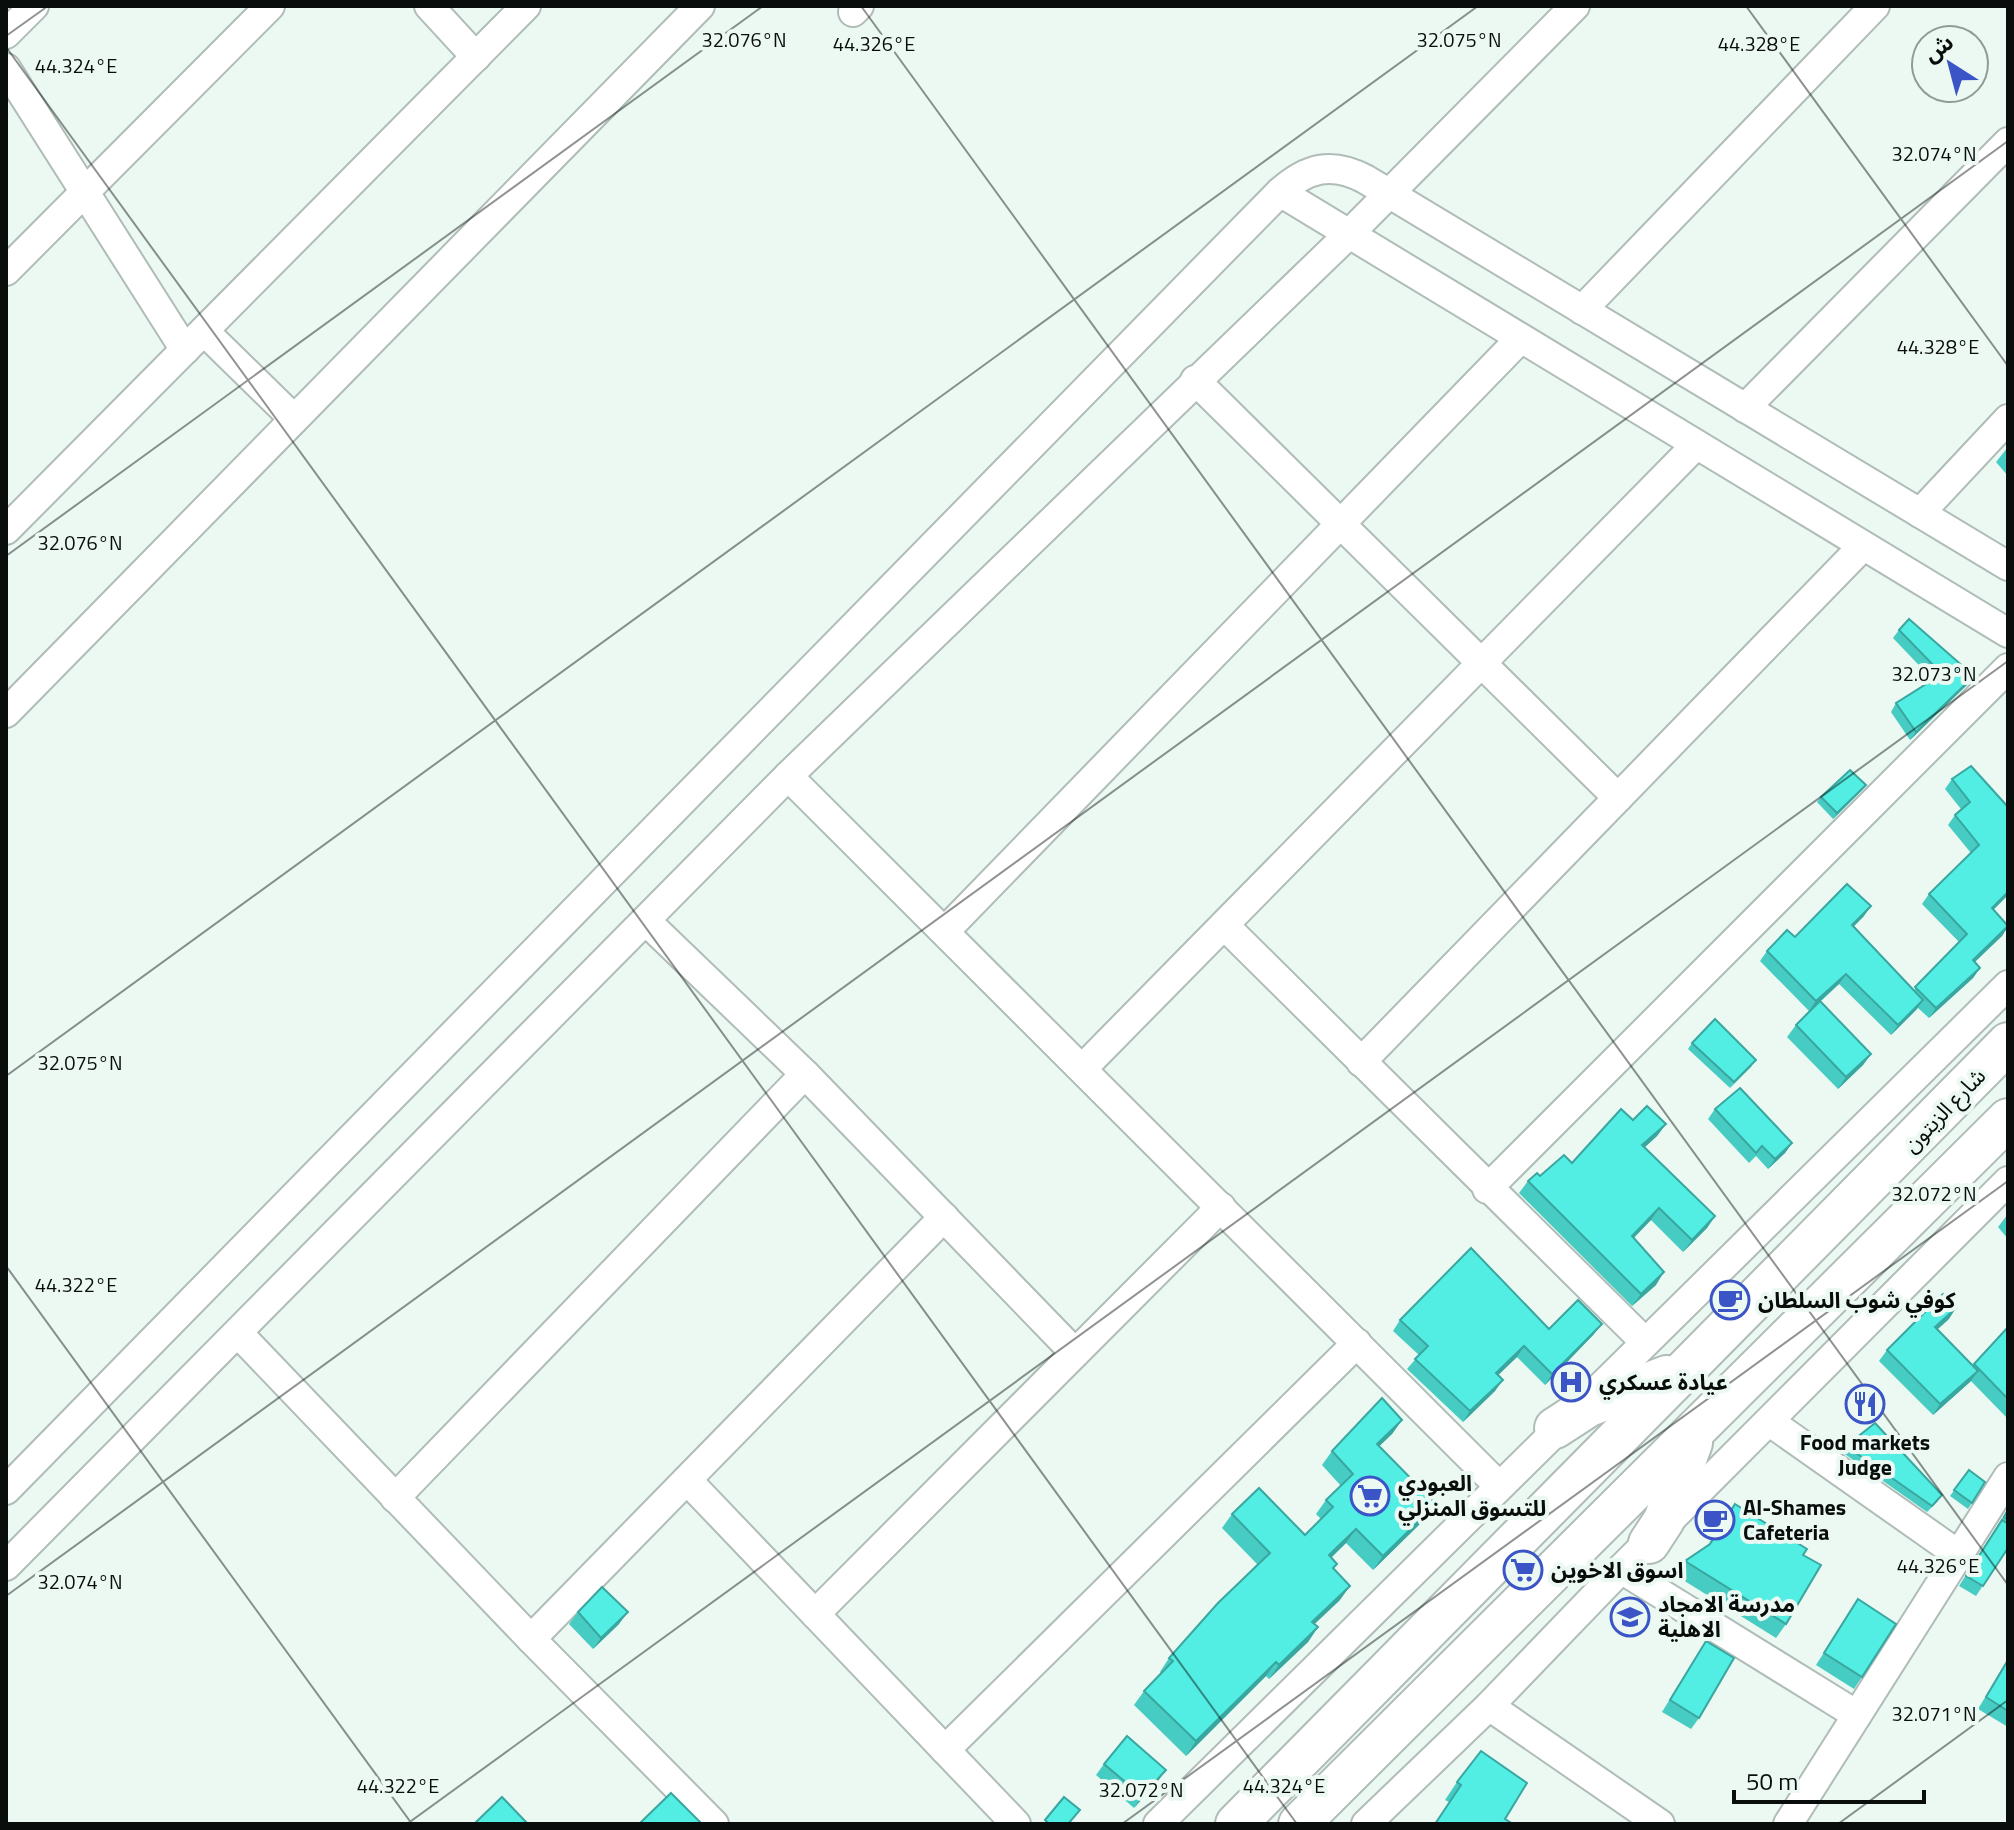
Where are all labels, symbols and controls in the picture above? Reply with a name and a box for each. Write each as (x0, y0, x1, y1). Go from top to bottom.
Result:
text: 32.076°N (701, 24, 787, 55)
text: 32.075°N (1416, 24, 1502, 55)
north arrow (1910, 24, 1990, 104)
text: ش (1916, 25, 1960, 70)
text: 44.326°E (833, 28, 915, 59)
text: 44.328°E (1718, 28, 1800, 59)
text: 44.324°E (35, 50, 117, 81)
text: 32.074°N (1891, 138, 1977, 169)
text: 44.328°E (1897, 331, 1979, 362)
text: 32.076°N (37, 527, 123, 558)
text: 32.073°N (1891, 658, 1977, 689)
text: 32.075°N (37, 1047, 123, 1078)
street label: شارع الزيتون (1895, 1060, 1993, 1160)
text: 32.072°N (1891, 1178, 1977, 1209)
text: 44.322°E (35, 1269, 117, 1300)
cafe icon: كوفي شوب السلطان (1709, 1279, 1751, 1321)
place label: كوفي شوب السلطان (1758, 1283, 1956, 1318)
hospital icon: عيادة عسكري (1550, 1361, 1592, 1403)
place label: عيادة عسكري (1599, 1365, 1728, 1400)
restaurant icon: Food markets Judge (1844, 1383, 1886, 1425)
place label: Food markets Judge (1800, 1425, 1930, 1484)
place label: العبودي للتسوق المنزلي (1398, 1466, 1546, 1526)
supermarket icon: العبودي للتسوق المنزلي (1349, 1475, 1391, 1517)
place label: Al-Shames Cafeteria (1743, 1490, 1846, 1549)
cafe icon: Al-Shames Cafeteria (1694, 1499, 1736, 1541)
supermarket icon: اسوق الاخوين (1502, 1549, 1544, 1591)
text: 44.326°E (1897, 1550, 1979, 1581)
place label: اسوق الاخوين (1551, 1553, 1683, 1587)
text: 32.074°N (37, 1566, 123, 1597)
place label: مدرسة الامجاد الاهلية (1658, 1587, 1795, 1646)
school or university icon: مدرسة الامجاد الاهلية (1609, 1596, 1651, 1638)
text: 32.071°N (1891, 1698, 1977, 1729)
scale bar (1734, 1754, 1924, 1804)
text: 50 m (1746, 1763, 1798, 1799)
text: 44.322°E (357, 1770, 439, 1801)
text: 44.324°E (1243, 1770, 1325, 1801)
text: 32.072°N (1098, 1774, 1184, 1805)

